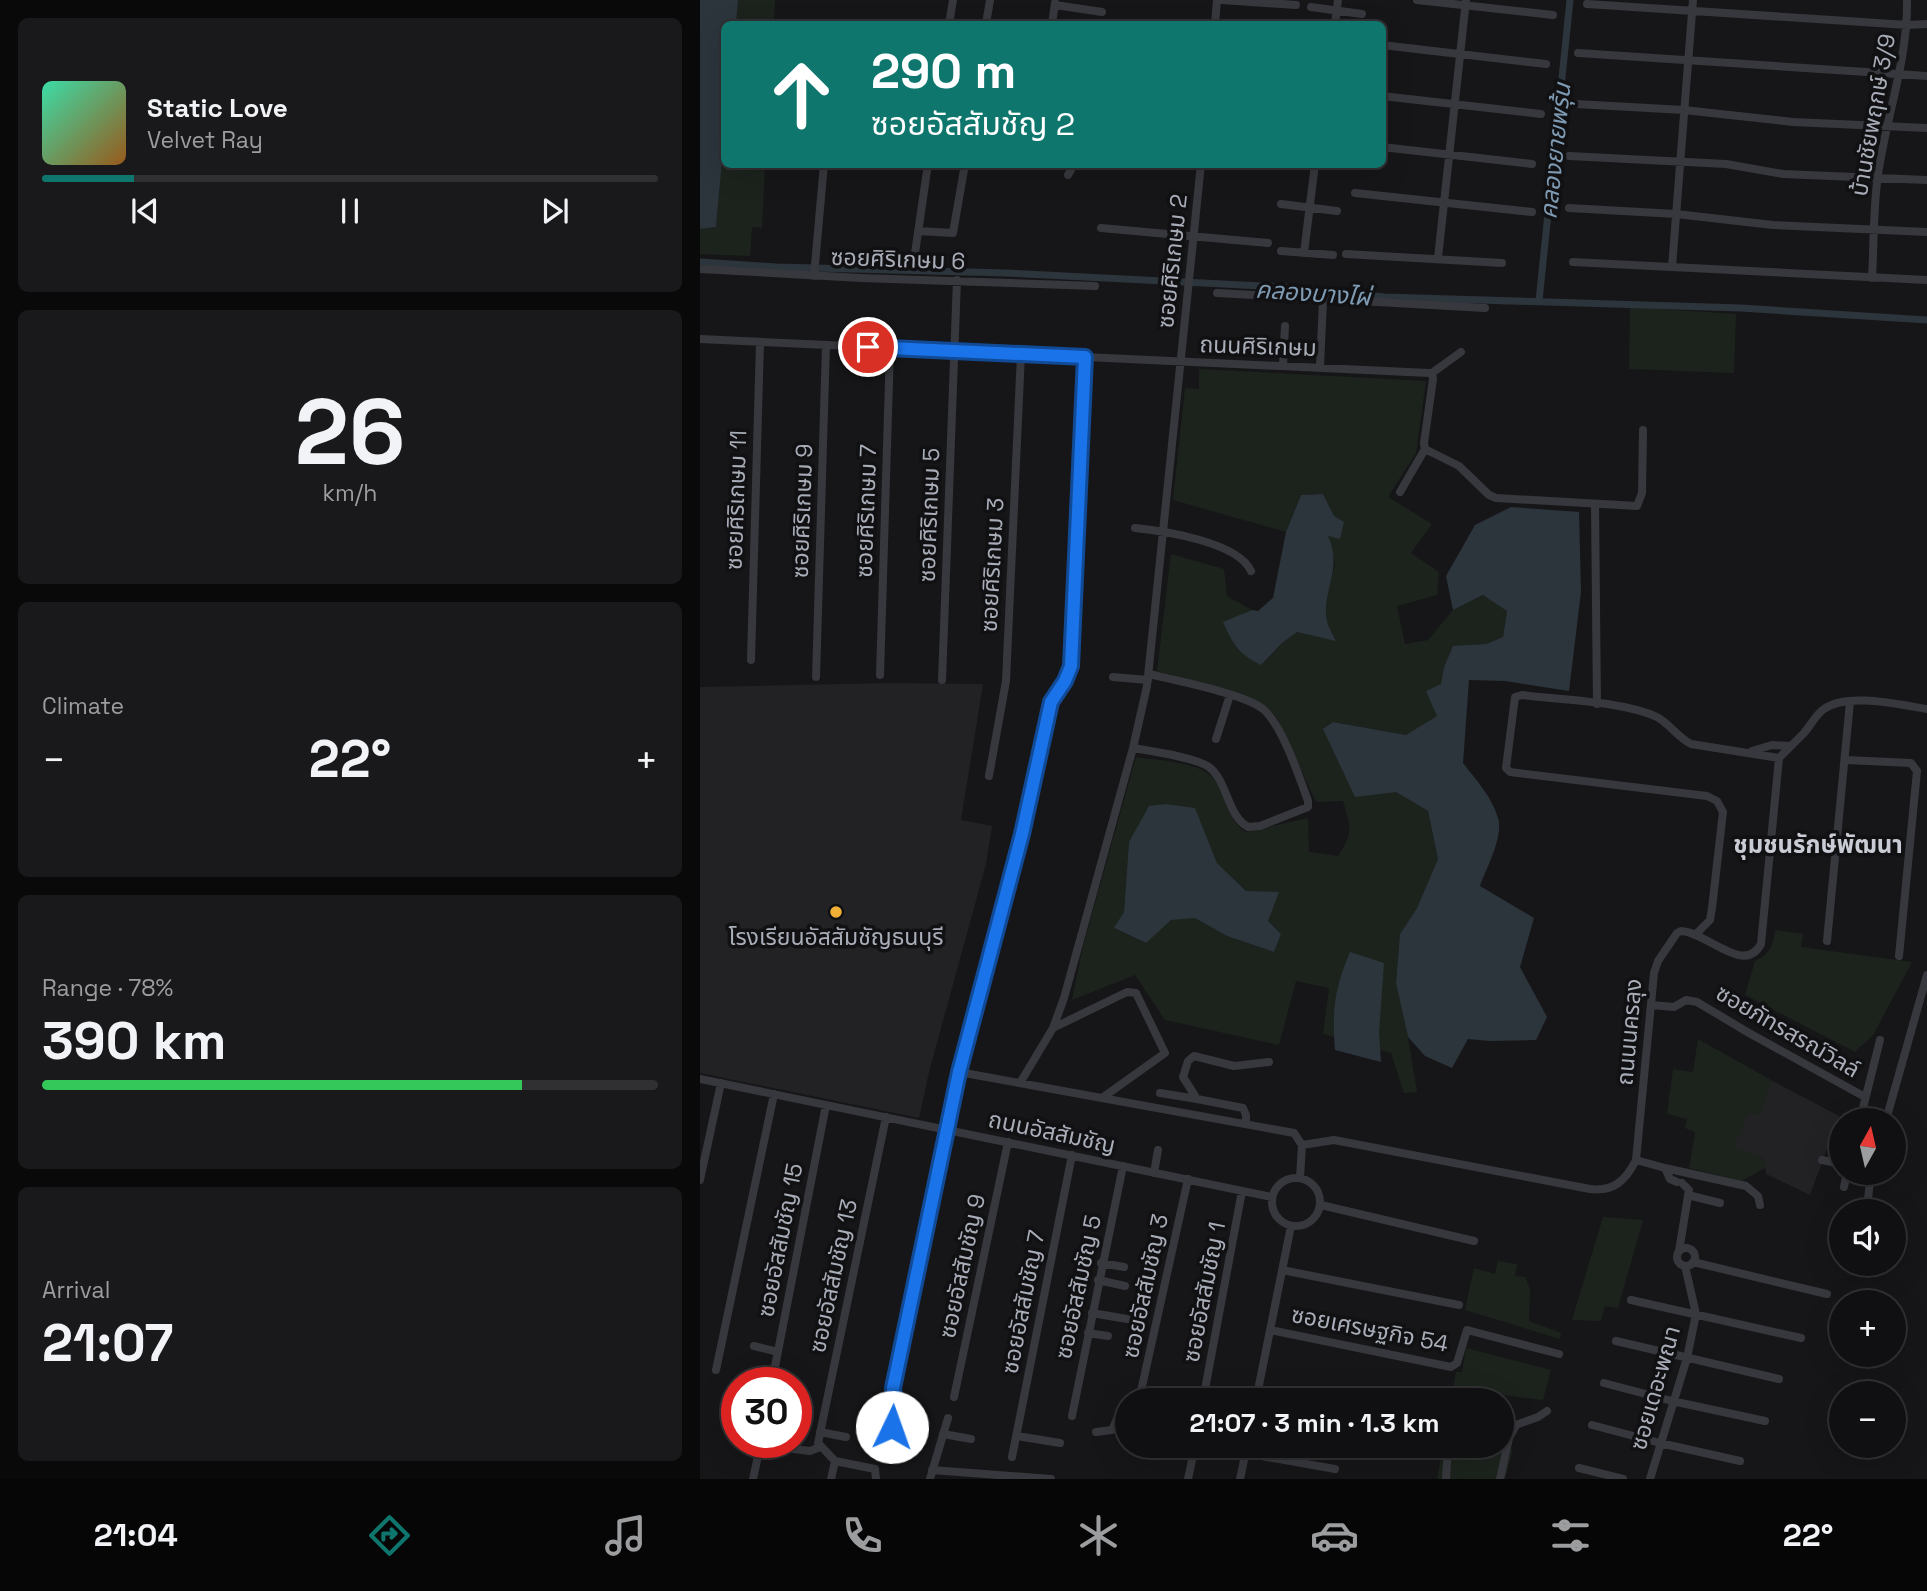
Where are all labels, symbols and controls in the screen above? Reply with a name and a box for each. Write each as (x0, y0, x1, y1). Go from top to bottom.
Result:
street label: บ้านชัยพฤกษ์ 3/9 (1844, 31, 1902, 199)
text: 290 m (871, 40, 1016, 102)
icon: ahead (756, 49, 847, 140)
water label: คลองยายพรุ้น (1532, 80, 1578, 220)
text: Static Love (147, 91, 288, 125)
text: ซอยอัสสัมชัญ 2 (871, 104, 1075, 144)
text: Velvet Ray (147, 125, 263, 155)
icon: previous (126, 192, 164, 230)
icon: pause (331, 192, 369, 230)
icon: next (536, 192, 574, 230)
street label: ซอยศิริเกษม 2 (1150, 193, 1194, 329)
street label: ซอยศิริเกษม 6 (830, 242, 966, 276)
water label: คลองบางไผ่ (1255, 274, 1374, 313)
pin (838, 317, 898, 377)
icon: arrive (849, 328, 887, 366)
street label: ถนนศิริเกษม (1199, 329, 1317, 363)
text: 26 (295, 374, 405, 491)
street label: ซอยศิริเกษม 11 (719, 430, 753, 570)
street label: ซอยศิริเกษม 9 (785, 443, 819, 579)
street label: ซอยศิริเกษม 7 (849, 444, 883, 578)
street label: ซอยศิริเกษม 5 (912, 447, 946, 583)
text: km/h (323, 478, 377, 508)
street label: ซอยศิริเกษม 3 (973, 497, 1011, 633)
text: Climate (42, 691, 124, 721)
text: 22° (309, 726, 391, 792)
text: − (42, 736, 66, 784)
text: + (634, 736, 658, 784)
district label: ชุมชนรักษ์พัฒนา (1733, 829, 1903, 860)
marker: โรงเรียนอัสสัมชัญธนบุรี (828, 904, 844, 920)
place label: โรงเรียนอัสสัมชัญธนบุรี (729, 922, 943, 952)
text: Range · 78% (42, 973, 173, 1003)
street label: ถนนนครลุง (1609, 977, 1649, 1087)
street label: ซอยภัทรสรณ์วิลล์ (1711, 978, 1865, 1084)
text: 390 km (42, 1008, 226, 1074)
street label: ถนนอัสสัมชัญ (986, 1104, 1118, 1160)
north arrow (1829, 1108, 1906, 1185)
map controls (1829, 1108, 1906, 1458)
street label: ซอยอัสสัมชัญ 15 (750, 1160, 810, 1320)
street label: ซอยอัสสัมชัญ 9 (932, 1191, 992, 1341)
street label: ซอยอัสสัมชัญ 13 (802, 1196, 864, 1356)
button: sound (1829, 1199, 1906, 1276)
street label: ซอยอัสสัมชัญ 3 (1115, 1211, 1175, 1361)
street label: ซอยอัสสัมชัญ 5 (1048, 1212, 1108, 1362)
street label: ซอยอัสสัมชัญ 1 (1176, 1219, 1232, 1365)
street label: ซอยอัสสัมชัญ 7 (994, 1228, 1052, 1376)
text: Arrival (42, 1275, 110, 1305)
button: + (1829, 1290, 1906, 1367)
street label: ซอยเศรษฐกิจ 54 (1289, 1299, 1451, 1359)
text: 21:07 (42, 1310, 173, 1376)
street label: ซอยเดอะพณา (1623, 1323, 1687, 1453)
speed limit sign: 30 (721, 1367, 812, 1458)
button: − (1829, 1381, 1906, 1458)
position arrow (855, 1390, 929, 1464)
text: 21:07 · 3 min · 1.3 km (1190, 1406, 1439, 1440)
icon: directions (365, 1511, 414, 1560)
icon: music (601, 1511, 650, 1560)
icon: phone (838, 1511, 887, 1560)
icon: climate (1074, 1511, 1123, 1560)
icon: car (1310, 1511, 1359, 1560)
icon: filters (1546, 1511, 1595, 1560)
text: 21:04 (94, 1515, 178, 1555)
text: 22° (1783, 1515, 1833, 1555)

